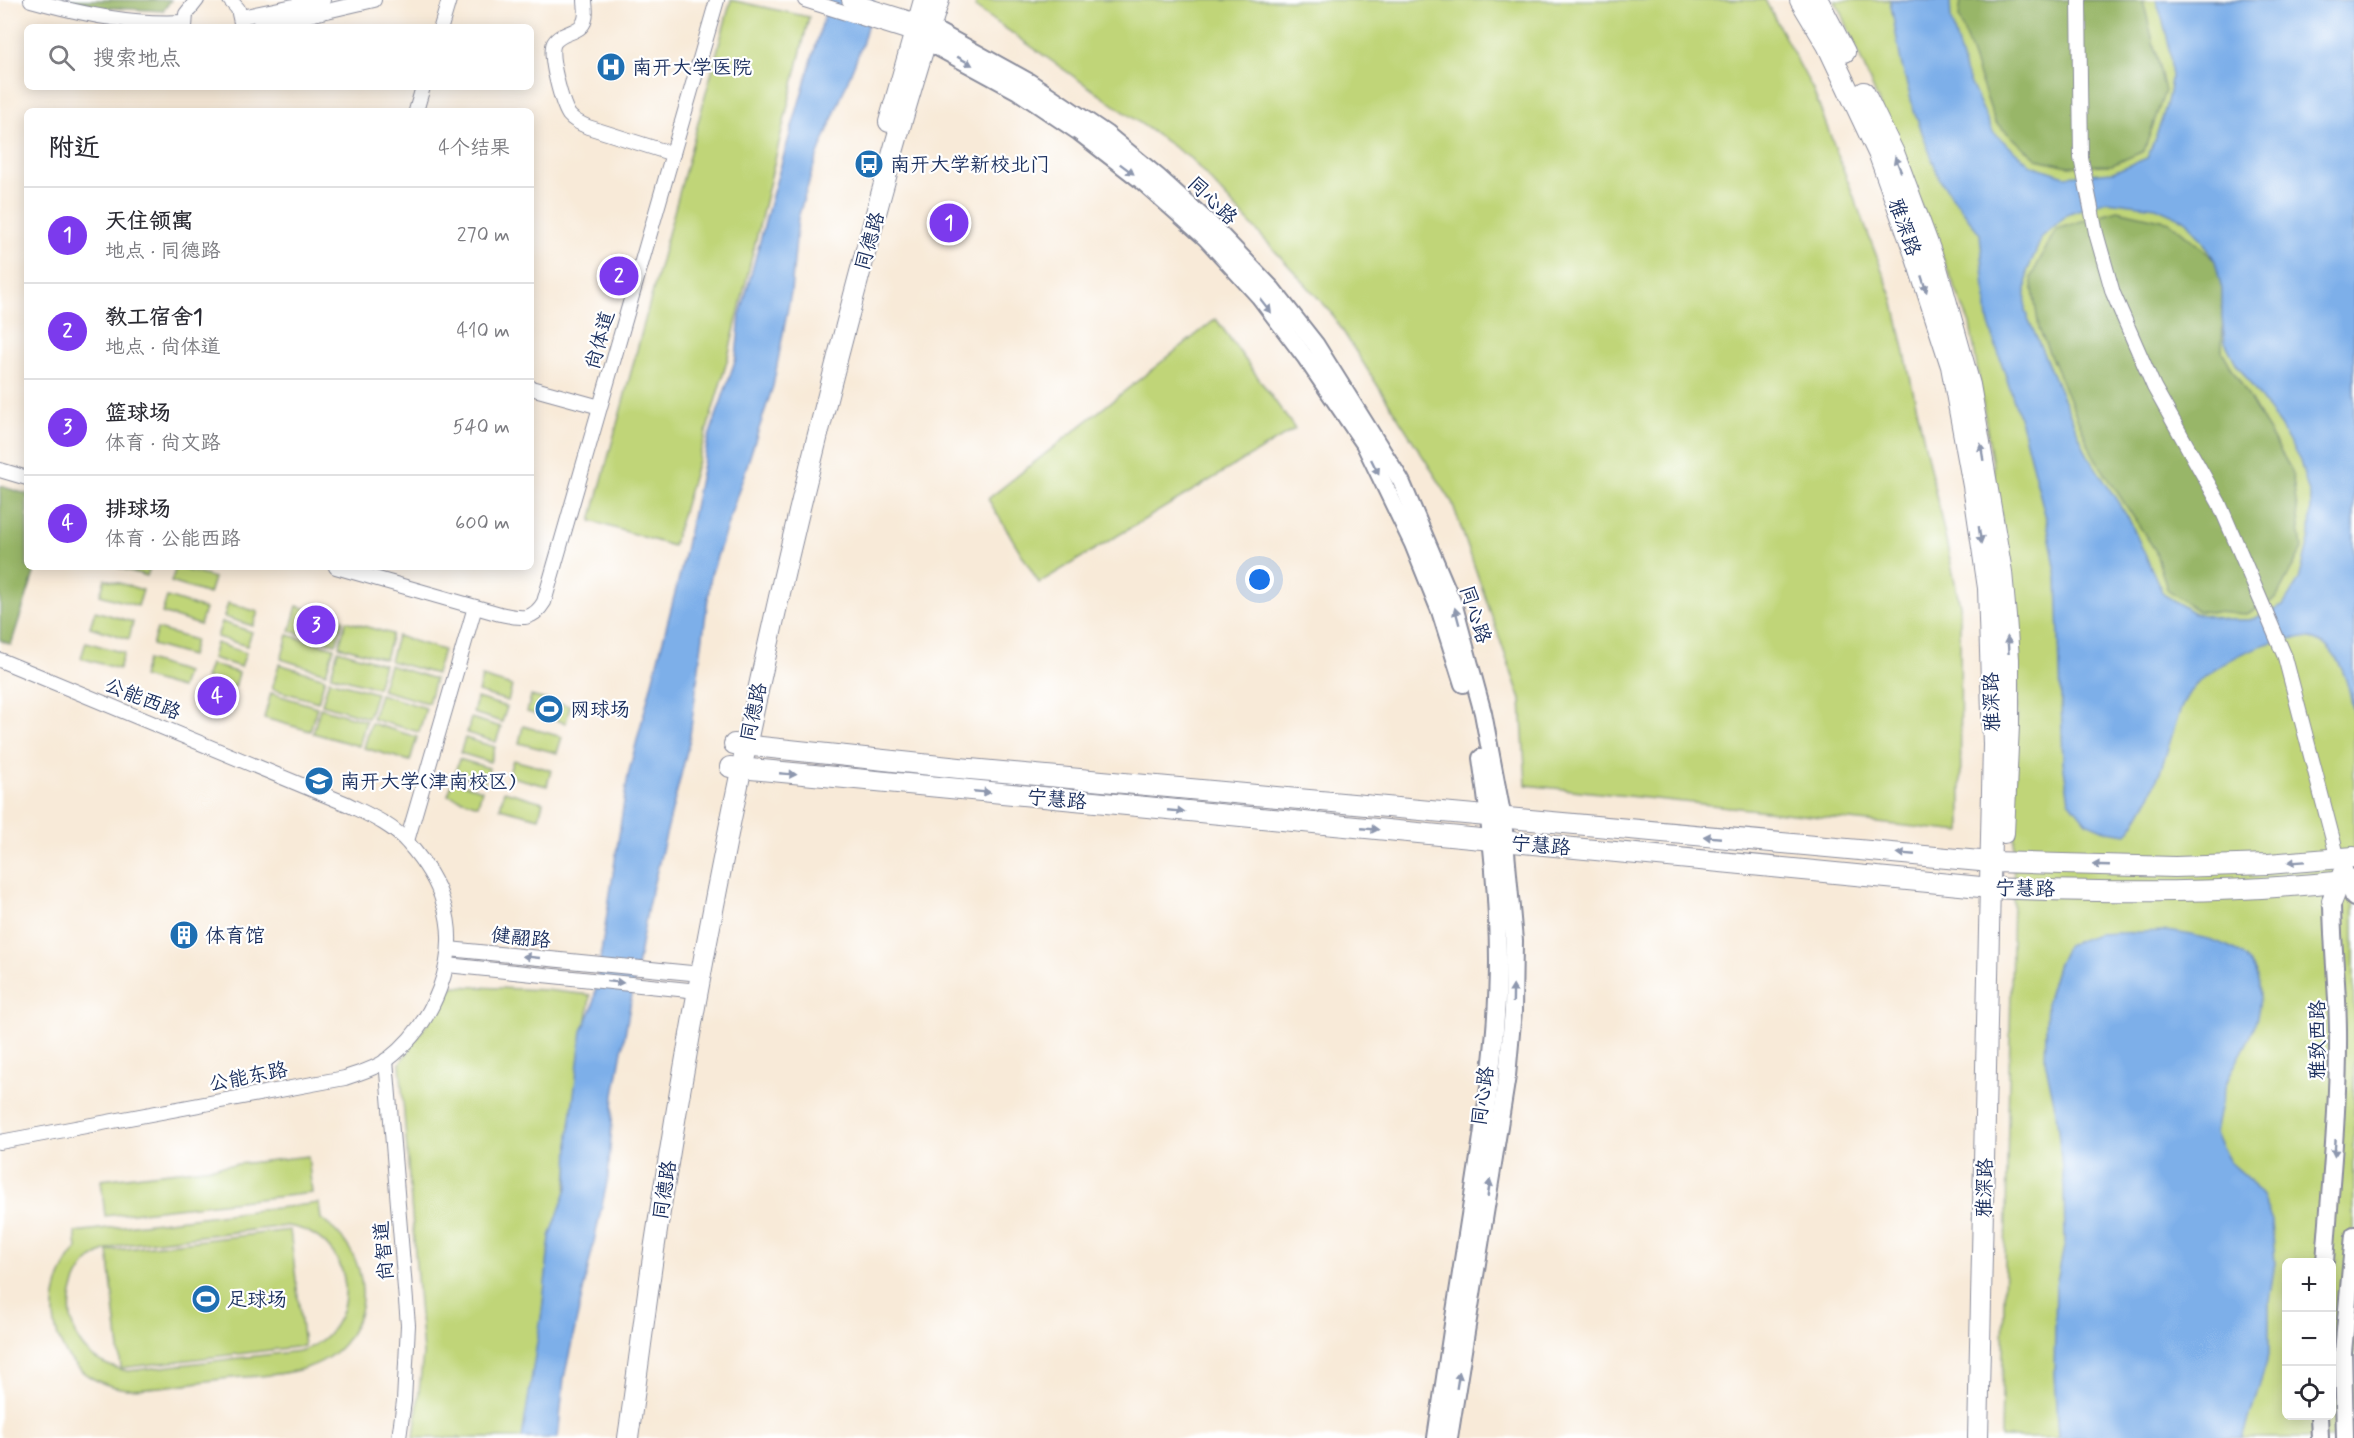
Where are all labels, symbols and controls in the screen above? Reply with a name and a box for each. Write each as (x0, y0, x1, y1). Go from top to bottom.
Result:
search box (24, 24, 534, 90)
icon: search (45, 41, 78, 74)
text: 搜索地点 (93, 45, 181, 73)
hospital icon: 南开大学医院 (595, 51, 627, 83)
place label: 南开大学医院 (632, 55, 752, 82)
one-way arrow (957, 56, 974, 66)
text: 附近 (48, 132, 100, 166)
text: 4个结果 (438, 135, 510, 162)
bus stop icon: 南开大学新校北门 (853, 148, 885, 180)
place label: 南开大学新校北门 (890, 152, 1050, 179)
one-way arrow (1893, 155, 1903, 173)
one-way arrow (1119, 163, 1135, 175)
street label: 同心路 (1181, 171, 1244, 232)
street label: 雅深路 (1881, 195, 1927, 261)
pin: 1 (930, 200, 968, 246)
text: 天住领寓 (105, 208, 193, 236)
street label: 同德路 (849, 208, 892, 274)
text: 1 (63, 222, 72, 249)
text: 270 m (457, 222, 510, 249)
text: 地点 · 同德路 (105, 238, 220, 265)
pin: 2 (600, 254, 638, 298)
one-way arrow (1920, 275, 1930, 293)
one-way arrow (1259, 298, 1271, 313)
text: 教工宿舍1 (105, 304, 203, 332)
street label: 尚体道 (579, 308, 622, 373)
text: 2 (63, 318, 72, 345)
text: 410 m (456, 318, 510, 345)
text: 地点 · 尚体道 (105, 334, 220, 361)
text: 篮球场 (105, 400, 171, 428)
text: 3 (63, 414, 72, 441)
text: 540 m (453, 414, 510, 441)
text: 体育 · 尚文路 (105, 430, 220, 457)
one-way arrow (1977, 442, 1986, 461)
one-way arrow (1370, 458, 1380, 475)
text: 排球场 (105, 496, 171, 524)
text: 4 (62, 510, 73, 537)
text: 600 m (455, 510, 510, 537)
text: 体育 · 公能西路 (105, 526, 240, 553)
one-way arrow (1975, 526, 1984, 545)
your location (1245, 565, 1274, 594)
street label: 同心路 (1452, 582, 1497, 648)
pin: 3 (296, 602, 336, 648)
one-way arrow (1451, 607, 1461, 625)
one-way arrow (2003, 635, 2012, 654)
street label: 雅深路 (1978, 670, 2007, 732)
street label: 公能西路 (100, 672, 186, 727)
pin: 4 (198, 674, 236, 718)
street label: 同德路 (735, 679, 774, 744)
sports icon: 网球场 (533, 693, 565, 725)
place label: 网球场 (570, 697, 630, 724)
school or university icon: 南开大学(津南校区) (303, 765, 335, 797)
place label: 南开大学(津南校区) (340, 769, 516, 796)
one-way arrow (778, 769, 797, 779)
street label: 宁慧路 (1026, 784, 1089, 817)
one-way arrow (972, 787, 991, 797)
one-way arrow (1167, 806, 1186, 816)
one-way arrow (1361, 824, 1380, 834)
street label: 宁慧路 (1510, 830, 1573, 863)
one-way arrow (1702, 832, 1721, 842)
one-way arrow (1897, 849, 1916, 859)
one-way arrow (2286, 857, 2305, 867)
one-way arrow (2091, 860, 2110, 870)
street label: 宁慧路 (1995, 875, 2056, 904)
building icon: 体育馆 (168, 919, 200, 951)
street label: 健翮路 (490, 922, 553, 955)
place label: 体育馆 (205, 923, 265, 950)
one-way arrow (521, 952, 540, 962)
one-way arrow (605, 977, 624, 987)
one-way arrow (1508, 985, 1518, 1004)
street label: 雅致西路 (2305, 999, 2332, 1080)
street label: 公能东路 (206, 1056, 291, 1098)
street label: 同心路 (1466, 1064, 1501, 1128)
one-way arrow (2330, 1138, 2340, 1157)
street label: 雅深路 (1971, 1157, 2000, 1218)
street label: 同德路 (647, 1158, 684, 1222)
one-way arrow (1485, 1178, 1494, 1197)
street label: 尚智道 (368, 1220, 401, 1282)
map controls (2282, 1258, 2336, 1420)
button: + (2282, 1258, 2336, 1312)
sports icon: 足球场 (190, 1283, 222, 1315)
place label: 足球场 (227, 1287, 287, 1314)
button: − (2282, 1312, 2336, 1366)
button: locate (2282, 1366, 2336, 1420)
one-way arrow (1454, 1371, 1463, 1390)

